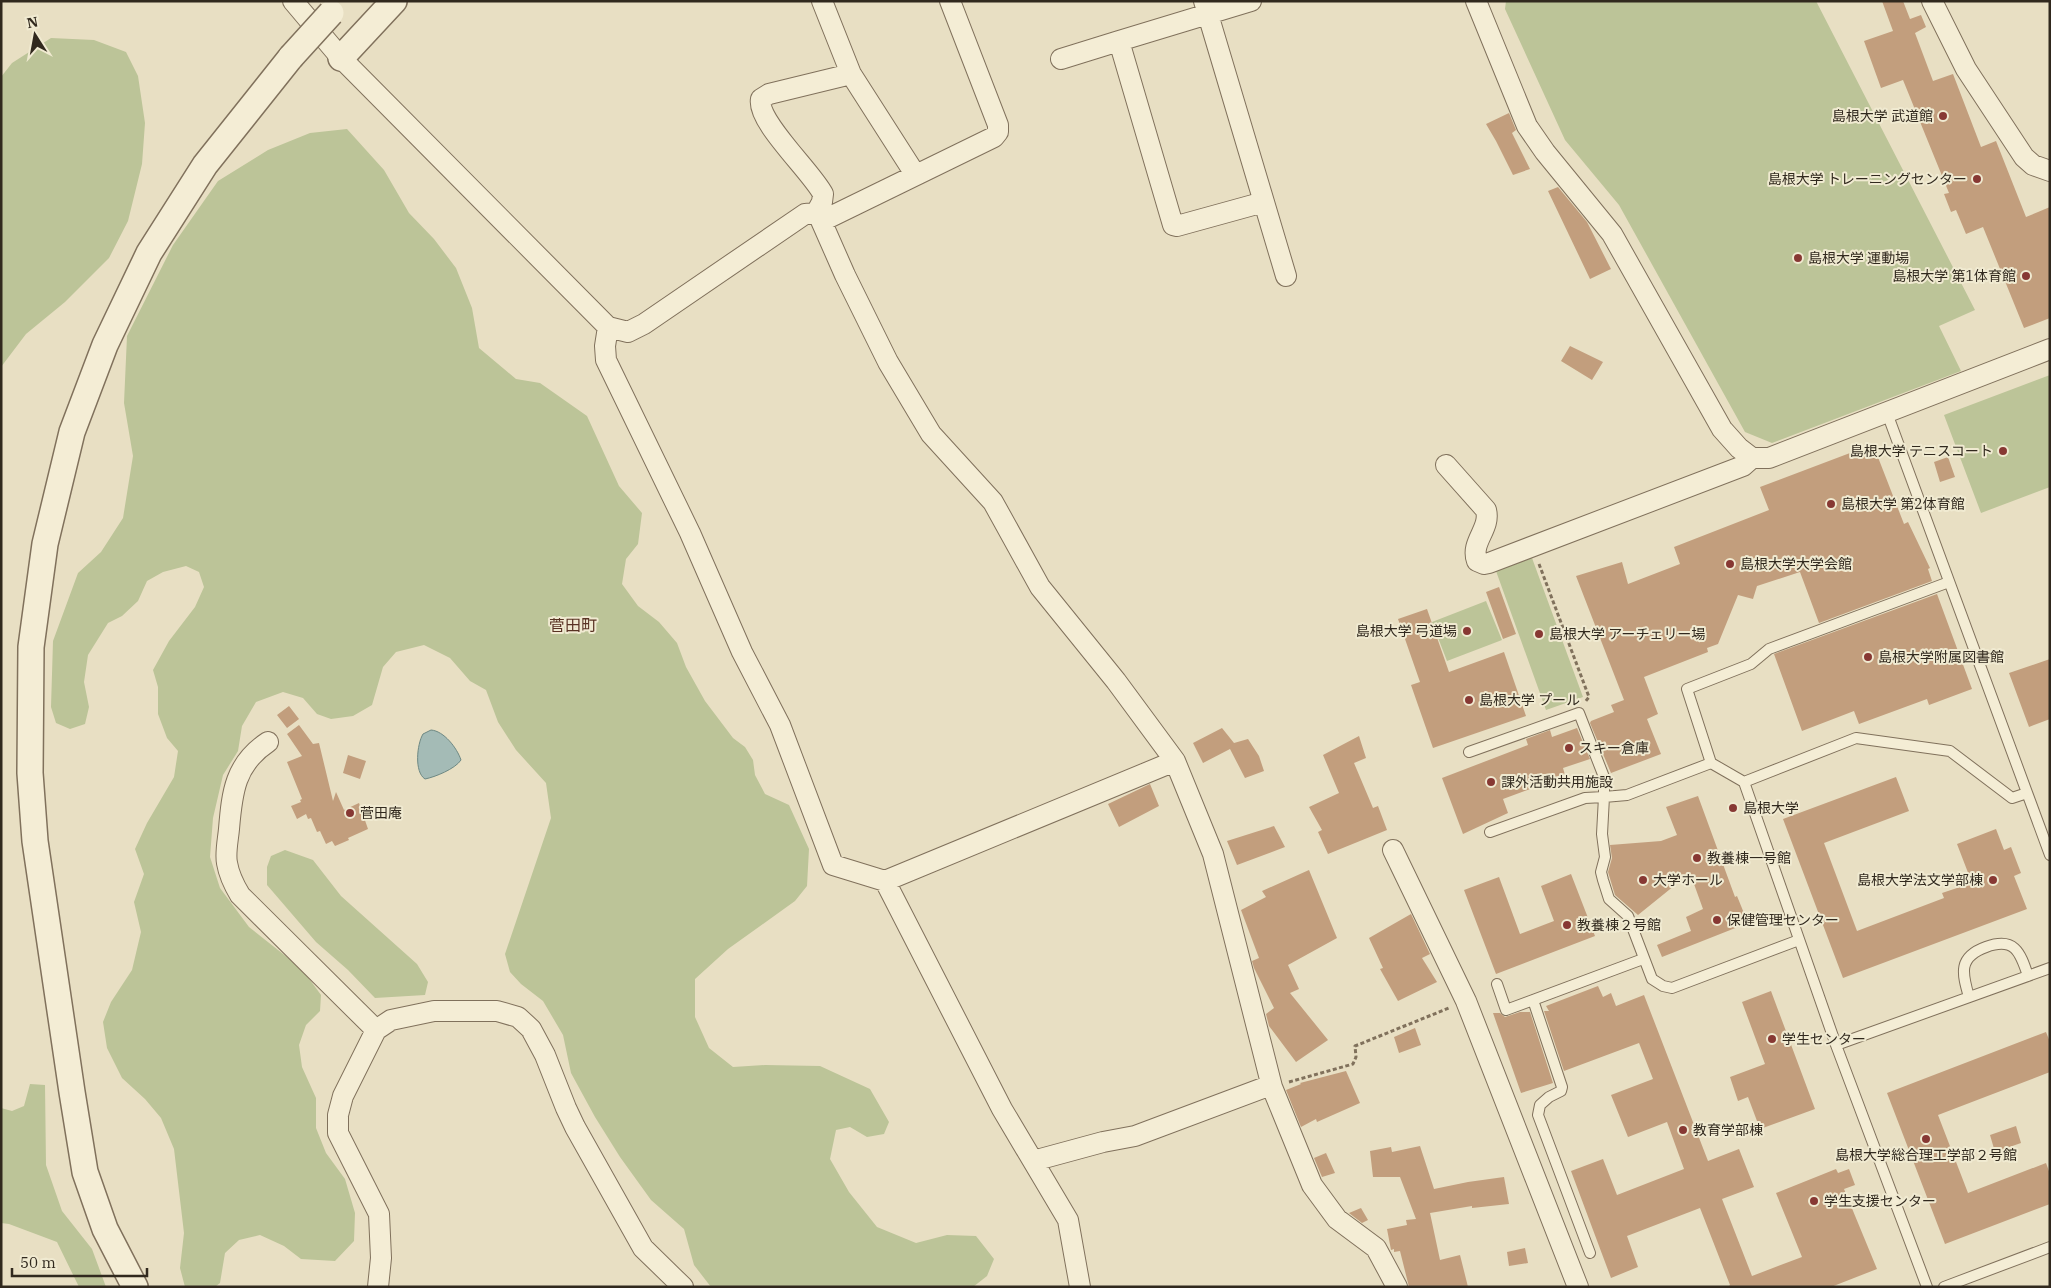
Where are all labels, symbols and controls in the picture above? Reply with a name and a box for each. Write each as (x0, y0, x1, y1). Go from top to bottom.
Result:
north arrow (10, 10, 60, 60)
text: N (25, 12, 40, 32)
place label: 島根大学 武道館 (1832, 107, 1933, 125)
marker: 島根大学 武道館 (1937, 110, 1949, 122)
place label: 島根大学 トレーニングセンター (1768, 170, 1967, 188)
marker: 島根大学 トレーニングセンター (1971, 173, 1983, 185)
place label: 島根大学 運動場 (1808, 249, 1909, 267)
marker: 島根大学 運動場 (1792, 252, 1804, 264)
place label: 島根大学 第1体育館 (1892, 267, 2016, 285)
marker: 島根大学 第1体育館 (2020, 270, 2032, 282)
place label: 島根大学 テニスコート (1850, 442, 1993, 460)
marker: 島根大学 テニスコート (1997, 445, 2009, 457)
place label: 島根大学 第2体育館 (1841, 495, 1965, 513)
marker: 島根大学 第2体育館 (1825, 498, 1837, 510)
place label: 島根大学大学会館 (1740, 555, 1852, 573)
marker: 島根大学大学会館 (1724, 558, 1736, 570)
district label: 菅田町 (549, 615, 597, 635)
place label: 島根大学 弓道場 (1356, 622, 1457, 640)
marker: 島根大学 弓道場 (1461, 625, 1473, 637)
place label: 島根大学 アーチェリー場 (1549, 625, 1705, 643)
marker: 島根大学 アーチェリー場 (1533, 628, 1545, 640)
place label: 島根大学附属図書館 (1878, 648, 2004, 666)
marker: 島根大学附属図書館 (1862, 651, 1874, 663)
place label: 島根大学 プール (1479, 691, 1580, 709)
marker: 島根大学 プール (1463, 694, 1475, 706)
place label: スキー倉庫 (1579, 739, 1649, 757)
marker: スキー倉庫 (1563, 742, 1575, 754)
place label: 課外活動共用施設 (1501, 773, 1613, 791)
marker: 課外活動共用施設 (1485, 776, 1497, 788)
place label: 島根大学 (1743, 799, 1799, 817)
marker: 島根大学 (1727, 802, 1739, 814)
place label: 菅田庵 (360, 804, 402, 822)
marker: 菅田庵 (344, 807, 356, 819)
place label: 教養棟一号館 (1707, 849, 1791, 867)
marker: 教養棟一号館 (1691, 852, 1703, 864)
place label: 大学ホール (1653, 871, 1723, 889)
place label: 島根大学法文学部棟 (1857, 871, 1983, 889)
marker: 大学ホール (1637, 874, 1649, 886)
marker: 島根大学法文学部棟 (1987, 874, 1999, 886)
place label: 保健管理センター (1727, 911, 1839, 929)
marker: 保健管理センター (1711, 914, 1723, 926)
place label: 教養棟２号館 (1577, 916, 1661, 934)
marker: 教養棟２号館 (1561, 919, 1573, 931)
place label: 学生センター (1782, 1030, 1866, 1048)
marker: 学生センター (1766, 1033, 1778, 1045)
place label: 教育学部棟 (1693, 1121, 1763, 1139)
marker: 教育学部棟 (1677, 1124, 1689, 1136)
marker: 島根大学総合理工学部２号館 (1920, 1133, 1932, 1145)
place label: 島根大学総合理工学部２号館 (1835, 1146, 2017, 1164)
place label: 学生支援センター (1824, 1192, 1936, 1210)
marker: 学生支援センター (1808, 1195, 1820, 1207)
scale bar (12, 1246, 148, 1278)
text: 50 m (20, 1253, 56, 1272)

